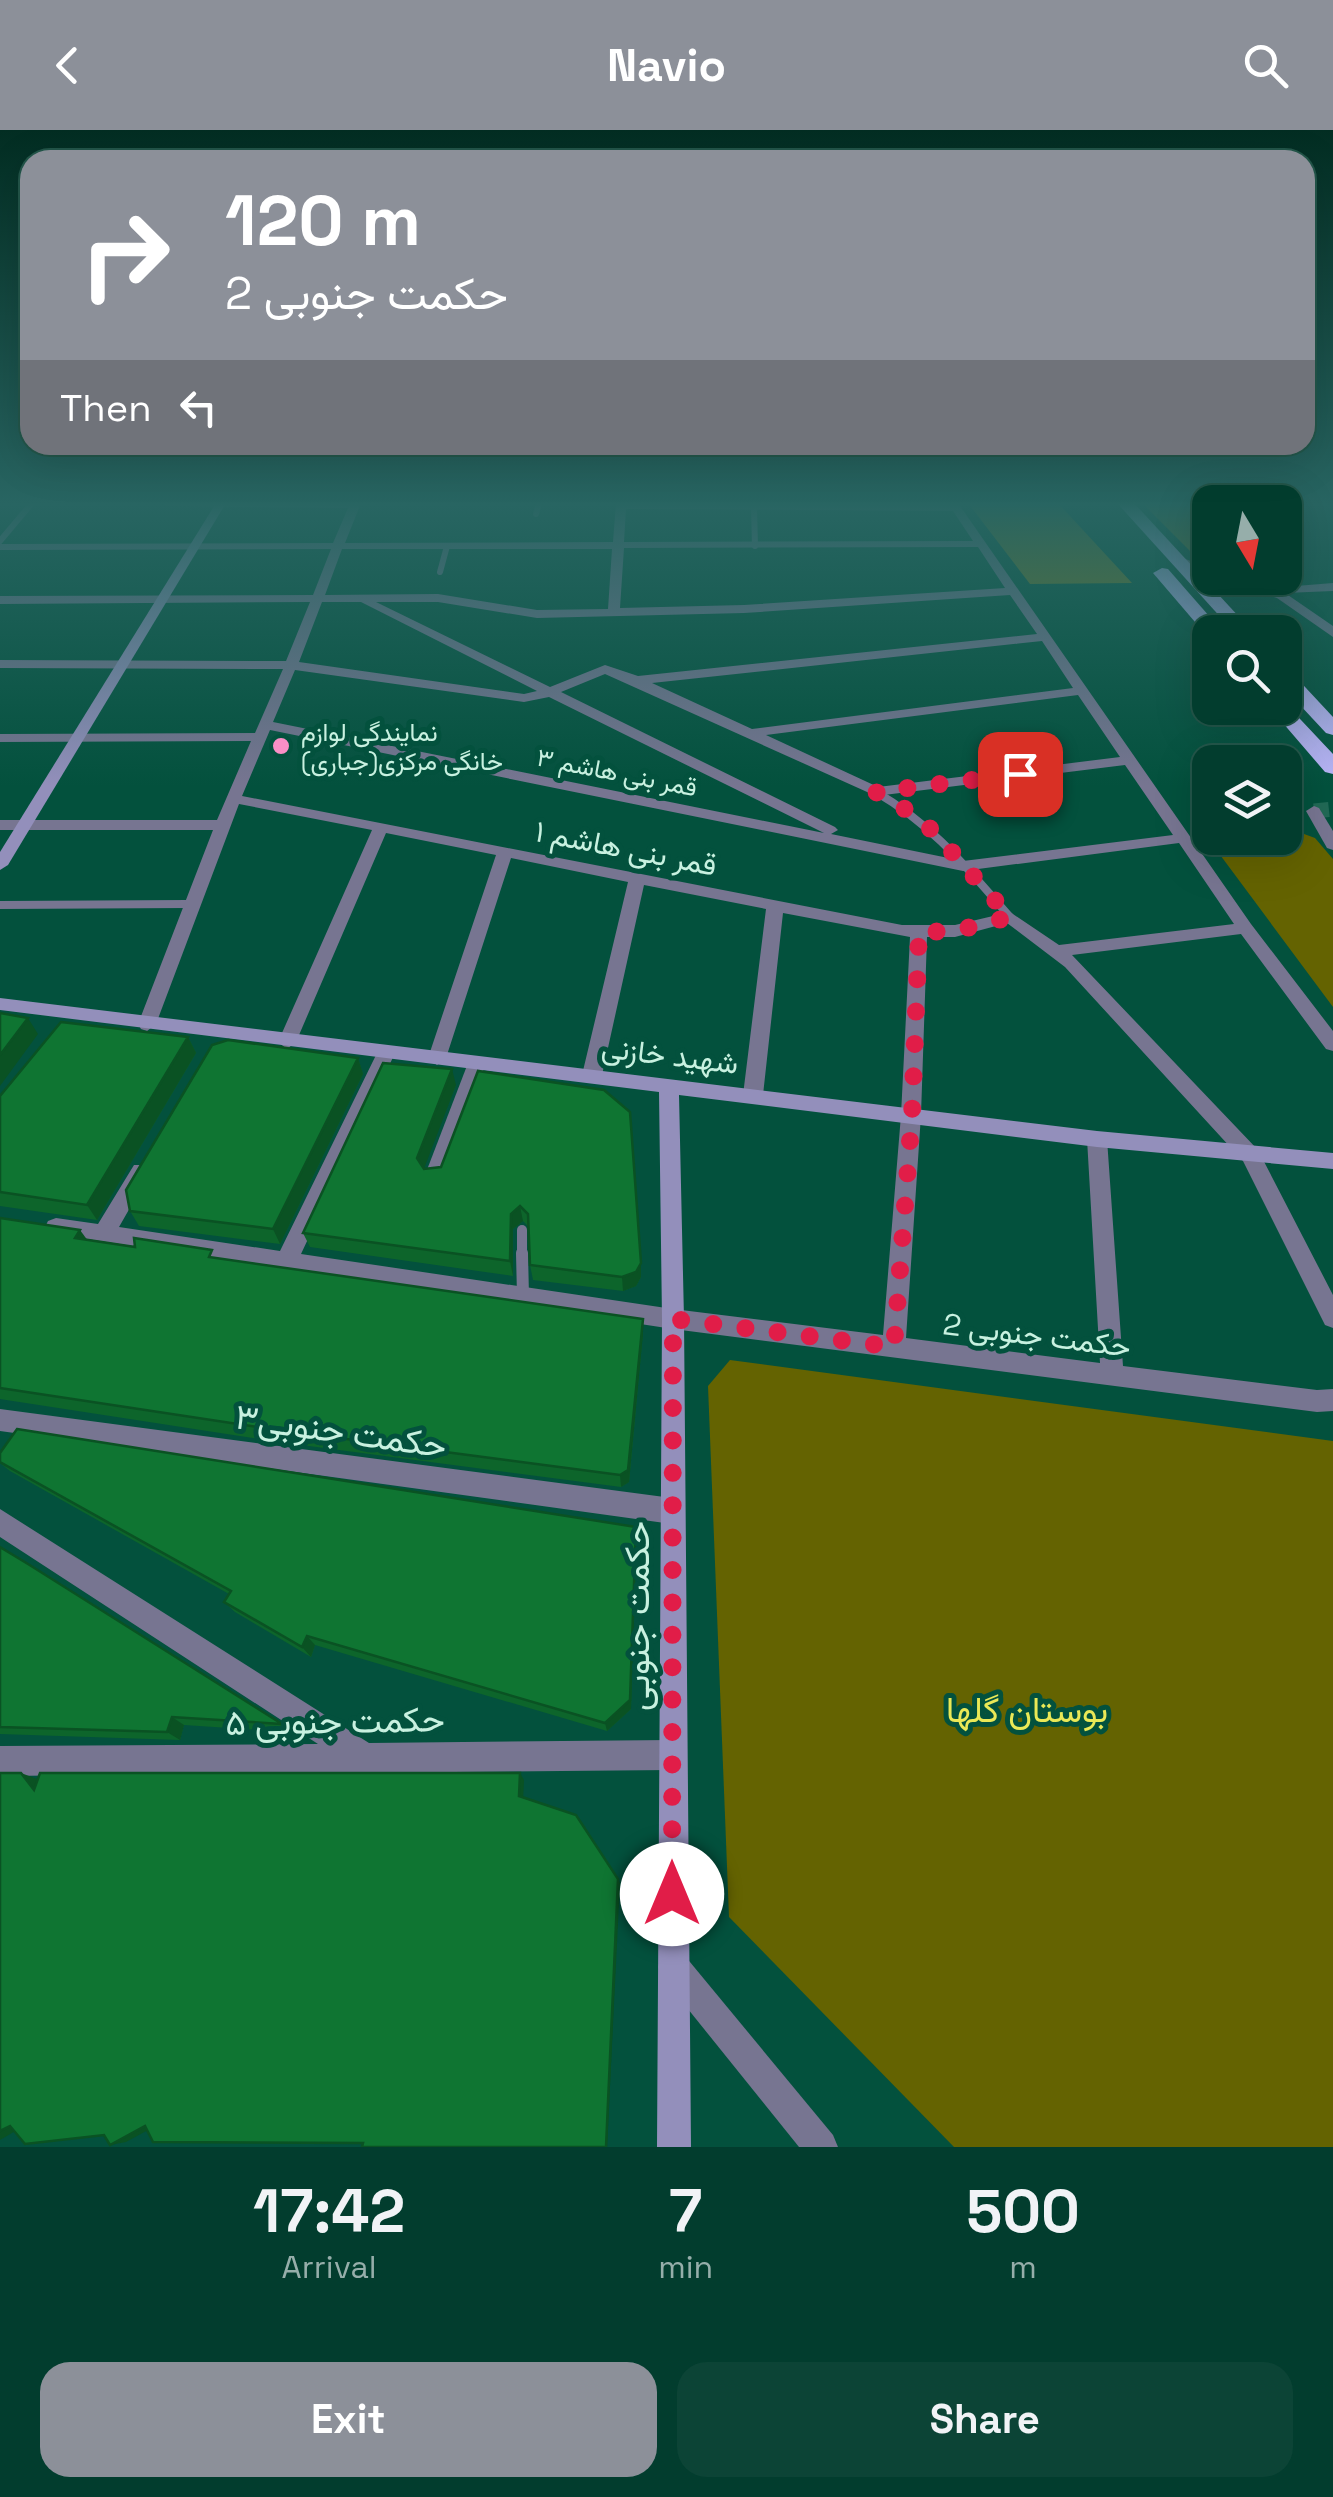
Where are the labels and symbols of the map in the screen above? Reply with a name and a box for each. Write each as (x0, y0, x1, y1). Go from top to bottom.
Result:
north arrow (1192, 485, 1302, 595)
place label: نمایندگی لوازم خانگی مرکزی(جباری) (301, 716, 503, 777)
pin (978, 732, 1063, 817)
marker: نمایندگی لوازم خانگی مرکزی(جباری) (270, 735, 292, 757)
street label: قمر بنی هاشم ۳ (534, 741, 700, 804)
street label: قمر بنی هاشم ۱ (532, 811, 720, 885)
street label: شهید خازنی (599, 1027, 741, 1083)
street label: حکمت جنوبی 2 (941, 1304, 1133, 1366)
street label: حکمت جنوبی۳ (232, 1394, 450, 1468)
street label: حکمت جنوبی (615, 1521, 659, 1711)
park label: بوستان گلها (946, 1688, 1108, 1732)
street label: حکمت جنوبی ۵ (225, 1697, 445, 1745)
position arrow (620, 1842, 724, 1946)

